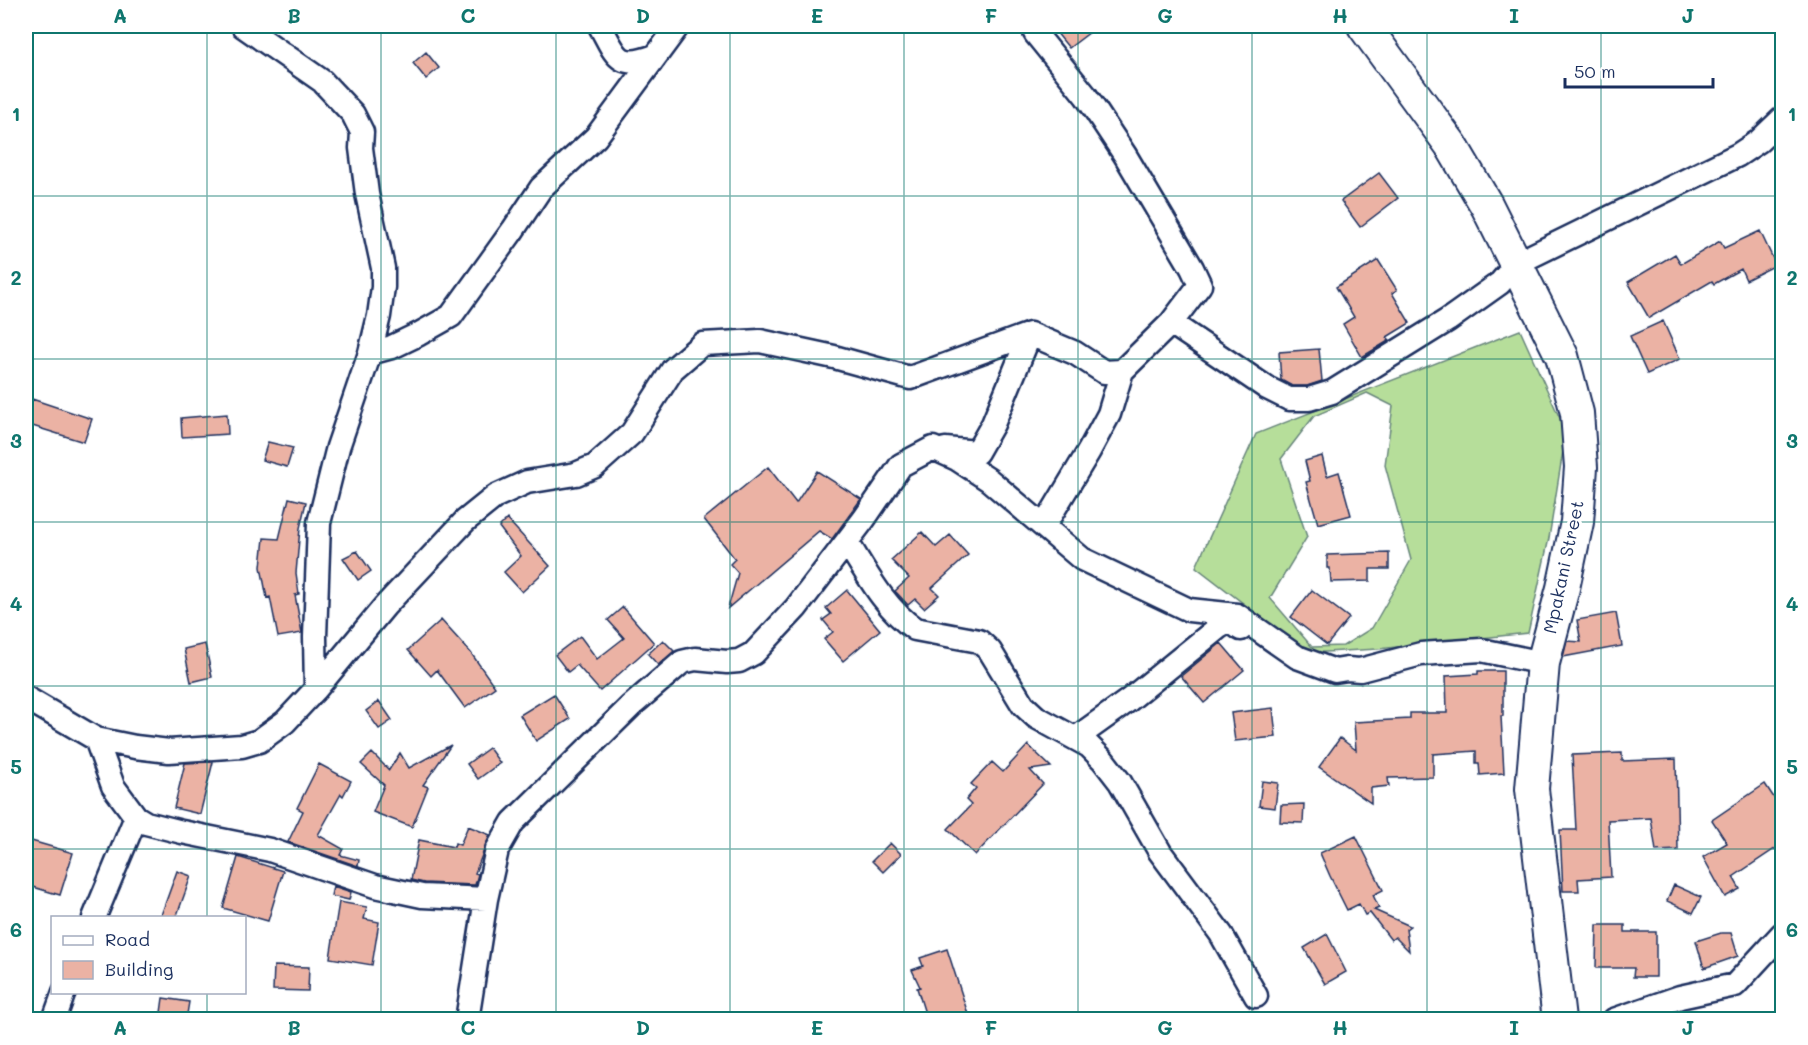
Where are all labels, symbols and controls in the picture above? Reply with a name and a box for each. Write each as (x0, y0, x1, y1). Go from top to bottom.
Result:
text: A (113, 2, 127, 28)
text: B (287, 2, 301, 28)
text: C (461, 2, 476, 28)
text: D (636, 2, 650, 28)
text: E (811, 2, 823, 28)
text: F (985, 2, 998, 28)
text: G (1157, 2, 1173, 28)
text: H (1332, 2, 1348, 28)
text: I (1509, 2, 1519, 28)
text: J (1681, 2, 1695, 28)
scale bar (1565, 51, 1714, 89)
text: 50 m (1574, 59, 1616, 83)
text: 1 (12, 100, 20, 126)
text: 1 (1788, 100, 1796, 126)
text: 2 (10, 264, 22, 290)
text: 2 (1786, 264, 1798, 290)
text: 3 (10, 427, 22, 453)
text: 3 (1786, 427, 1798, 453)
street label: Mpakani Street (1537, 498, 1589, 636)
text: 4 (10, 590, 23, 616)
text: 4 (1786, 590, 1799, 616)
text: 5 (10, 753, 22, 779)
text: 5 (1786, 753, 1798, 779)
text: 6 (10, 916, 22, 942)
legend (51, 916, 246, 994)
text: 6 (1786, 916, 1798, 942)
text: Road (105, 927, 150, 951)
text: Building (105, 957, 173, 981)
text: A (113, 1014, 127, 1040)
text: B (287, 1014, 301, 1040)
text: C (461, 1014, 476, 1040)
text: D (636, 1014, 650, 1040)
text: E (811, 1014, 823, 1040)
text: F (985, 1014, 998, 1040)
text: G (1157, 1014, 1173, 1040)
text: H (1332, 1014, 1348, 1040)
text: I (1509, 1014, 1519, 1040)
text: J (1681, 1014, 1695, 1040)

